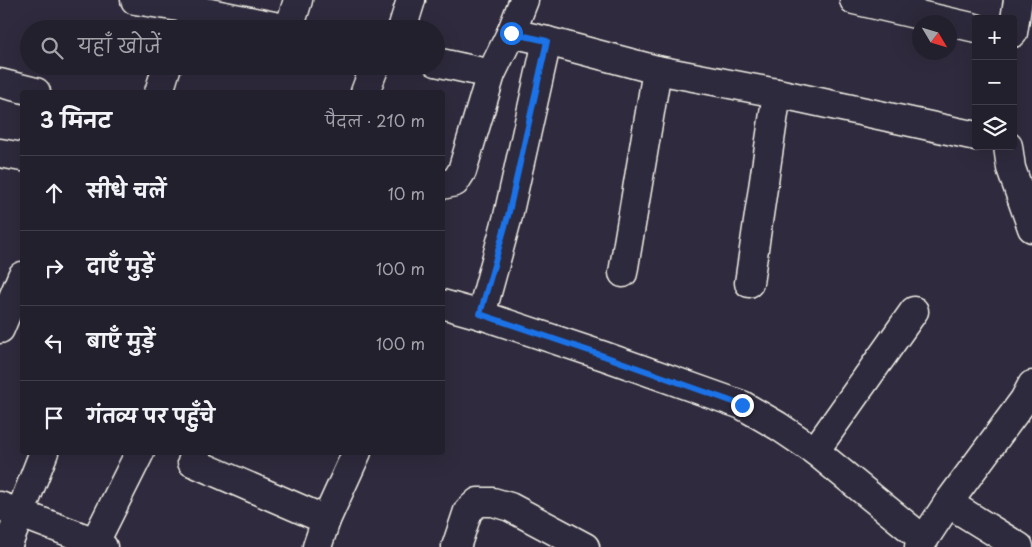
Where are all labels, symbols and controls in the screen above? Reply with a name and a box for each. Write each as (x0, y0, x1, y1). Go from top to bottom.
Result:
north arrow (912, 15, 957, 60)
map controls (972, 15, 1017, 150)
button: + (972, 15, 1017, 60)
search box (20, 20, 445, 75)
route start (500, 22, 523, 45)
text: यहाँ खोजें (78, 31, 161, 59)
icon: search (38, 34, 66, 62)
button: − (972, 60, 1017, 105)
text: 3 मिनट (40, 103, 111, 135)
button: layers (972, 105, 1017, 150)
text: पैदल · 210 m (325, 108, 425, 132)
text: सीधे चलें (87, 176, 166, 204)
icon: ahead (40, 179, 68, 207)
text: 10 m (388, 181, 425, 205)
text: दाएँ मुड़ें (87, 251, 154, 279)
icon: right (40, 254, 68, 282)
text: 100 m (376, 256, 425, 280)
text: बाएँ मुड़ें (87, 326, 155, 354)
icon: left (40, 329, 68, 357)
text: 100 m (376, 331, 425, 355)
route end (731, 394, 754, 417)
text: गंतव्य पर पहुँचे (87, 401, 215, 429)
icon: arrive (40, 404, 68, 432)

